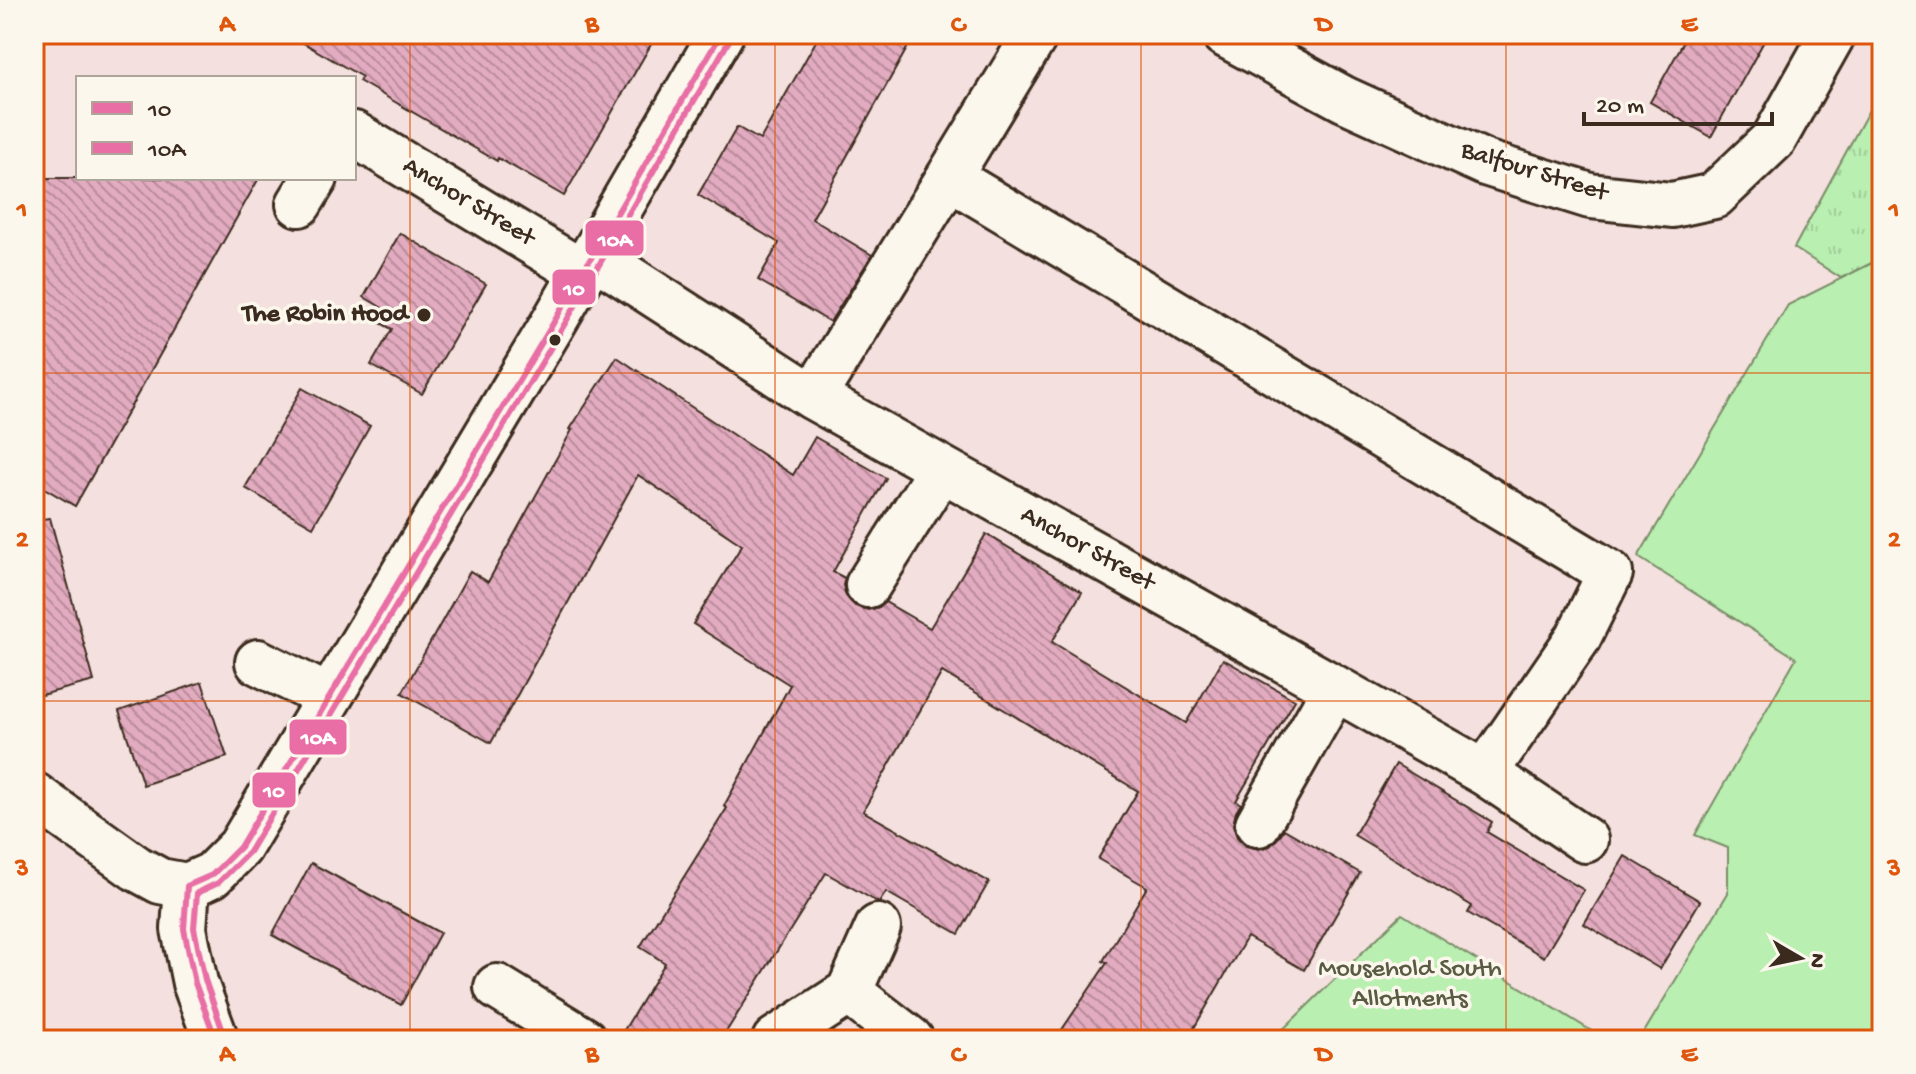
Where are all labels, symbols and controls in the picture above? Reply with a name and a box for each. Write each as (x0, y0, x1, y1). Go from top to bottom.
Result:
text: A (218, 11, 236, 42)
text: B (584, 11, 600, 42)
text: C (951, 11, 968, 42)
text: D (1314, 11, 1334, 42)
text: E (1681, 11, 1699, 42)
legend (76, 76, 356, 180)
scale bar (1584, 76, 1772, 126)
text: 20 m (1596, 93, 1644, 122)
text: 10 (147, 97, 171, 126)
street label: Balfour Street (1456, 136, 1613, 211)
text: 10A (147, 137, 187, 166)
street label: Anchor Street (396, 151, 542, 256)
text: 1 (16, 197, 27, 228)
text: 1 (1888, 197, 1899, 228)
line badge: 10A (584, 219, 645, 257)
text: 10A (597, 229, 634, 255)
line badge: 10 (551, 268, 597, 306)
text: 10 (562, 278, 585, 304)
place label: The Robin Hood (240, 300, 411, 331)
marker: The Robin Hood (415, 306, 433, 324)
unlabelled marker (547, 332, 563, 348)
street label: Anchor Street (1014, 500, 1162, 601)
text: 2 (16, 526, 29, 557)
text: 2 (1888, 526, 1901, 557)
line badge: 10A (288, 718, 348, 756)
text: 10A (300, 727, 337, 753)
line badge: 10 (251, 771, 297, 809)
text: 10 (262, 780, 285, 806)
text: 3 (14, 855, 29, 886)
text: 3 (1886, 855, 1901, 886)
north arrow (1760, 918, 1840, 998)
text: N (1802, 951, 1830, 970)
park label: Mousehold South Allotments (1318, 955, 1502, 1016)
text: A (218, 1041, 236, 1072)
text: B (584, 1041, 600, 1072)
text: C (951, 1041, 968, 1072)
text: D (1314, 1041, 1334, 1072)
text: E (1681, 1041, 1699, 1072)

